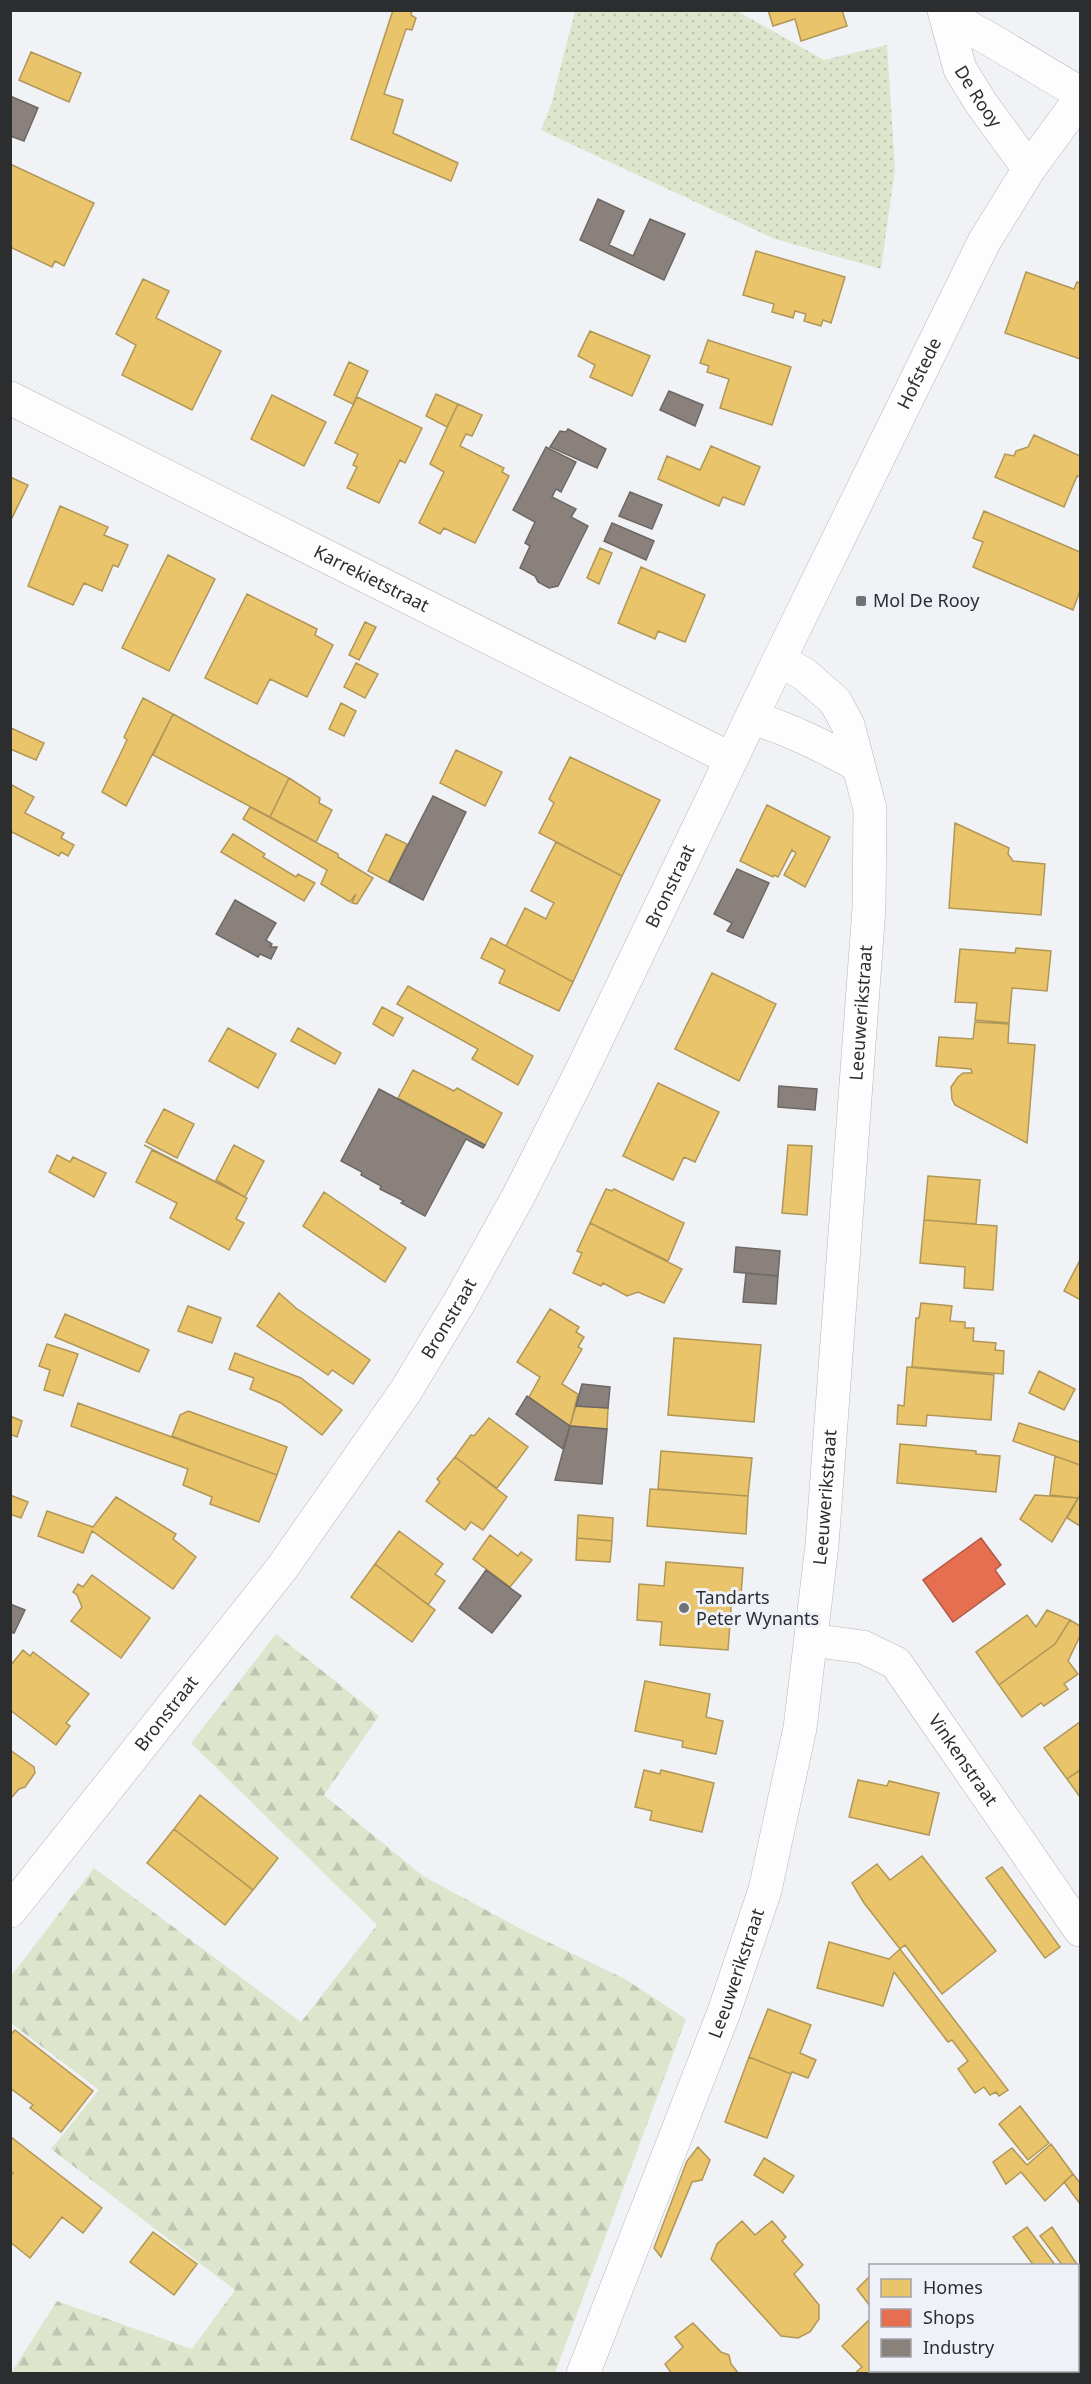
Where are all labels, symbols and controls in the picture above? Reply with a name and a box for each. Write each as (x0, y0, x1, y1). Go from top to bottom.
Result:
street label: De Rooy (950, 60, 1008, 133)
street label: Hofstede (891, 333, 946, 413)
street label: Karrekietstraat (310, 539, 434, 617)
place label: Mol De Rooy (873, 588, 980, 612)
marker: Mol De Rooy (854, 594, 868, 608)
street label: Bronstraat (639, 840, 700, 931)
street label: Leeuwerikstraat (843, 944, 877, 1081)
street label: Bronstraat (415, 1273, 482, 1363)
street label: Leeuwerikstraat (807, 1428, 842, 1566)
place label: Tandarts Peter Wynants (696, 1585, 819, 1630)
marker: Tandarts Peter Wynants (677, 1601, 691, 1615)
street label: Bronstraat (129, 1670, 203, 1756)
street label: Vinkenstraat (924, 1709, 1004, 1811)
street label: Leeuwerikstraat (702, 1905, 769, 2042)
legend (869, 2264, 1079, 2372)
text: Homes (923, 2275, 983, 2299)
text: Shops (923, 2305, 975, 2329)
text: Industry (923, 2335, 995, 2359)

